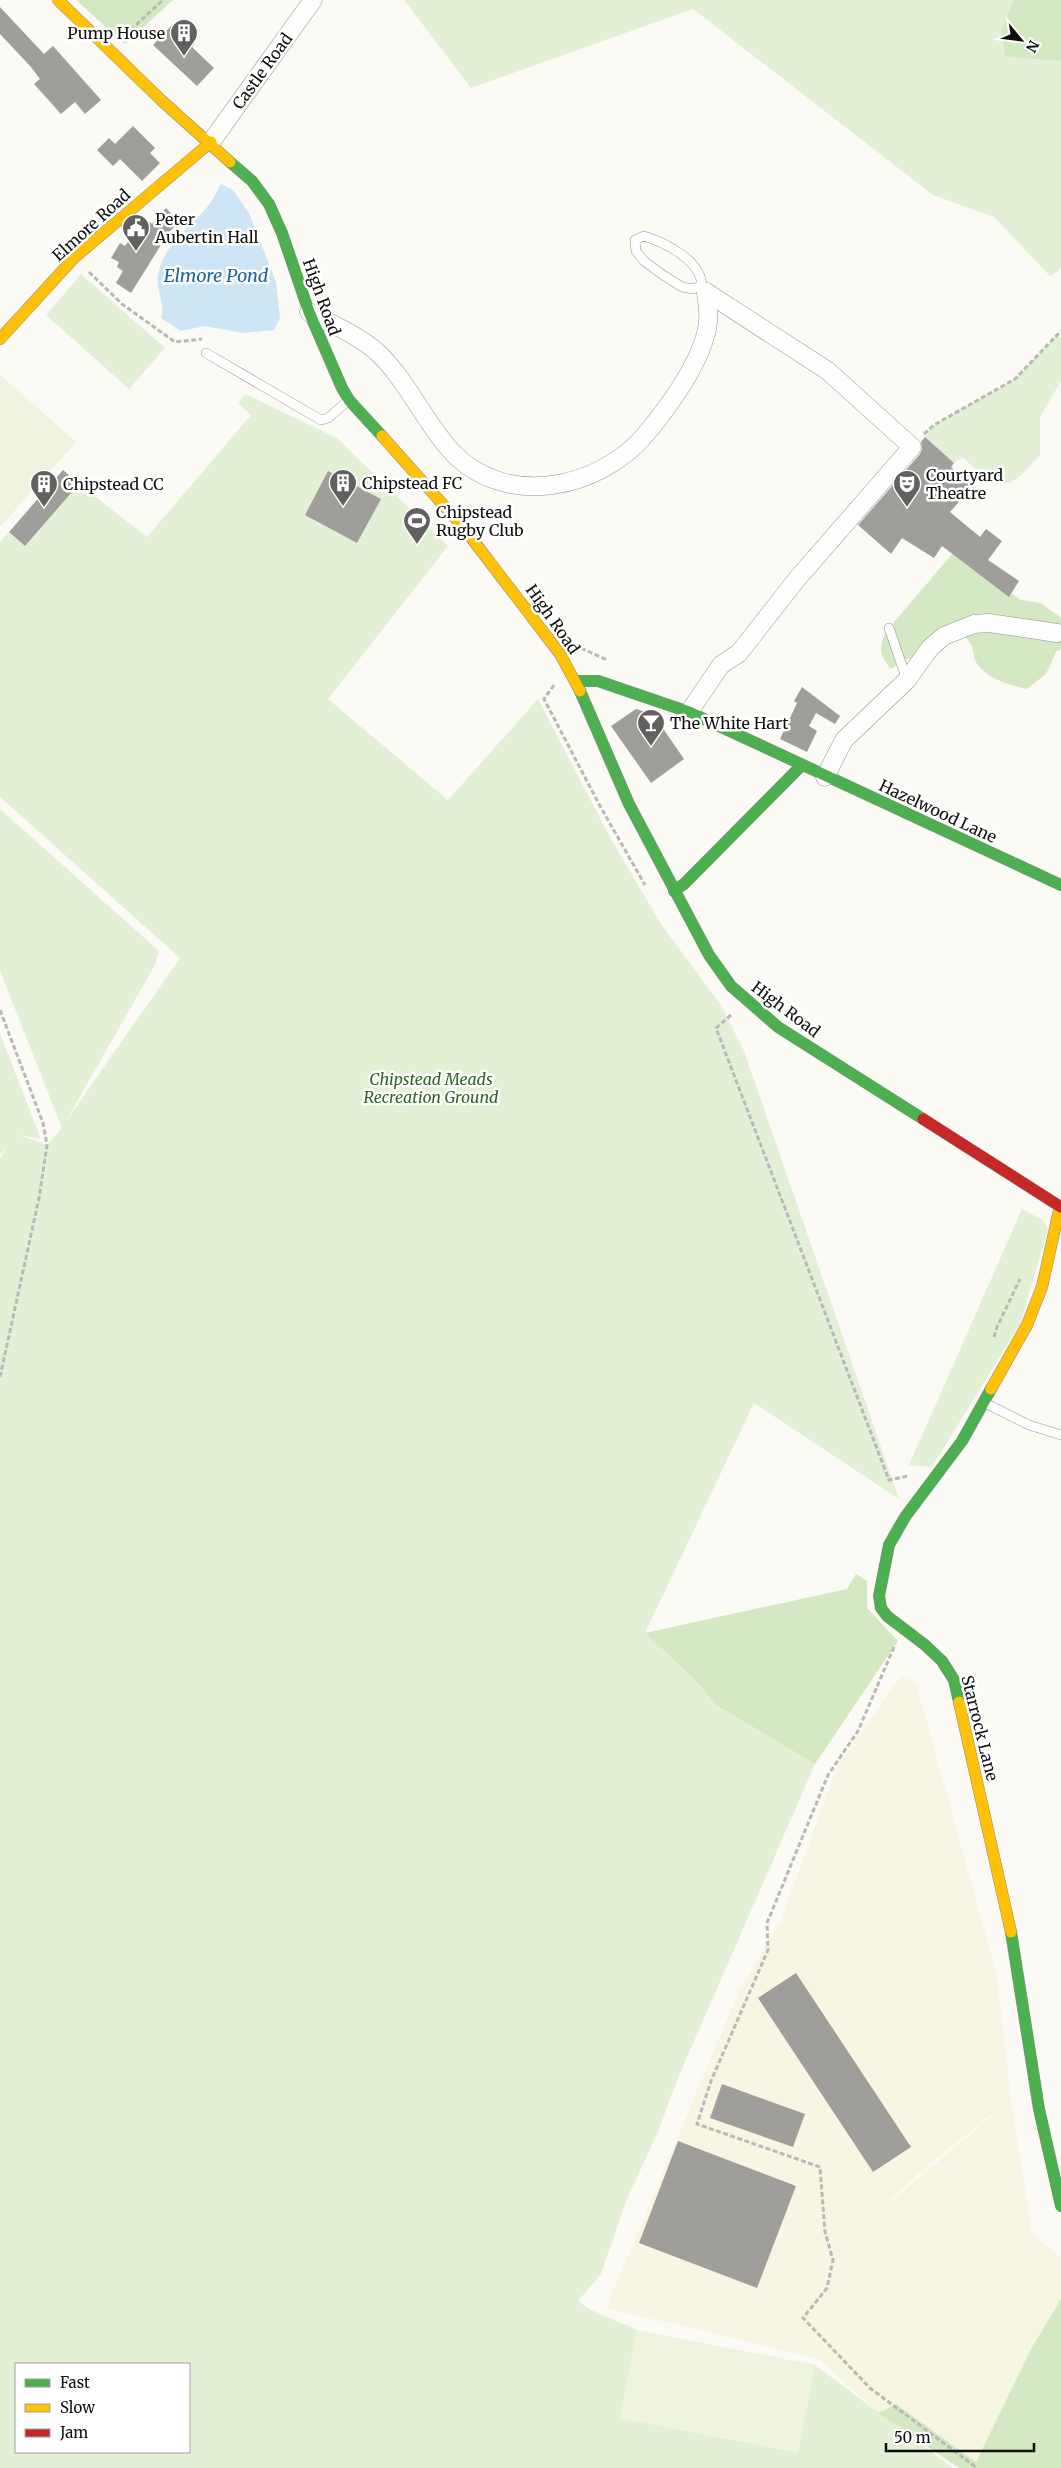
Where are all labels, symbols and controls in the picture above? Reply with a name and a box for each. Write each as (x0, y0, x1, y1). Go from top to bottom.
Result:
north arrow (996, 15, 1046, 65)
building icon: Pump House (169, 18, 199, 57)
place label: Pump House (67, 23, 165, 43)
street label: Castle Road (228, 29, 297, 113)
text: N (1022, 37, 1043, 56)
street label: Elmore Road (48, 184, 134, 265)
place label: Peter Aubertin Hall (154, 209, 259, 247)
public building icon: Peter Aubertin Hall (121, 213, 151, 252)
street label: High Road (299, 256, 345, 339)
water label: Elmore Pond (164, 264, 269, 287)
place label: Courtyard Theatre (926, 465, 1004, 503)
building icon: Chipstead FC (328, 468, 358, 507)
building icon: Chipstead CC (29, 469, 59, 508)
theatre icon: Courtyard Theatre (892, 469, 922, 508)
place label: Chipstead FC (362, 473, 462, 493)
place label: Chipstead CC (63, 474, 164, 494)
place label: Chipstead Rugby Club (436, 502, 524, 540)
sports icon: Chipstead Rugby Club (402, 506, 432, 545)
street label: High Road (522, 580, 584, 658)
bar icon: The White Hart (636, 708, 666, 747)
place label: The White Hart (670, 713, 789, 733)
street label: Hazelwood Lane (876, 775, 1000, 847)
street label: High Road (748, 977, 824, 1041)
park label: Chipstead Meads Recreation Ground (364, 1069, 499, 1107)
street label: Starrock Lane (957, 1673, 1003, 1783)
legend (15, 2363, 190, 2453)
text: Fast (60, 2373, 90, 2392)
text: Slow (60, 2398, 95, 2417)
scale bar (886, 2420, 1034, 2452)
text: Jam (59, 2423, 88, 2442)
text: 50 m (894, 2428, 931, 2447)

